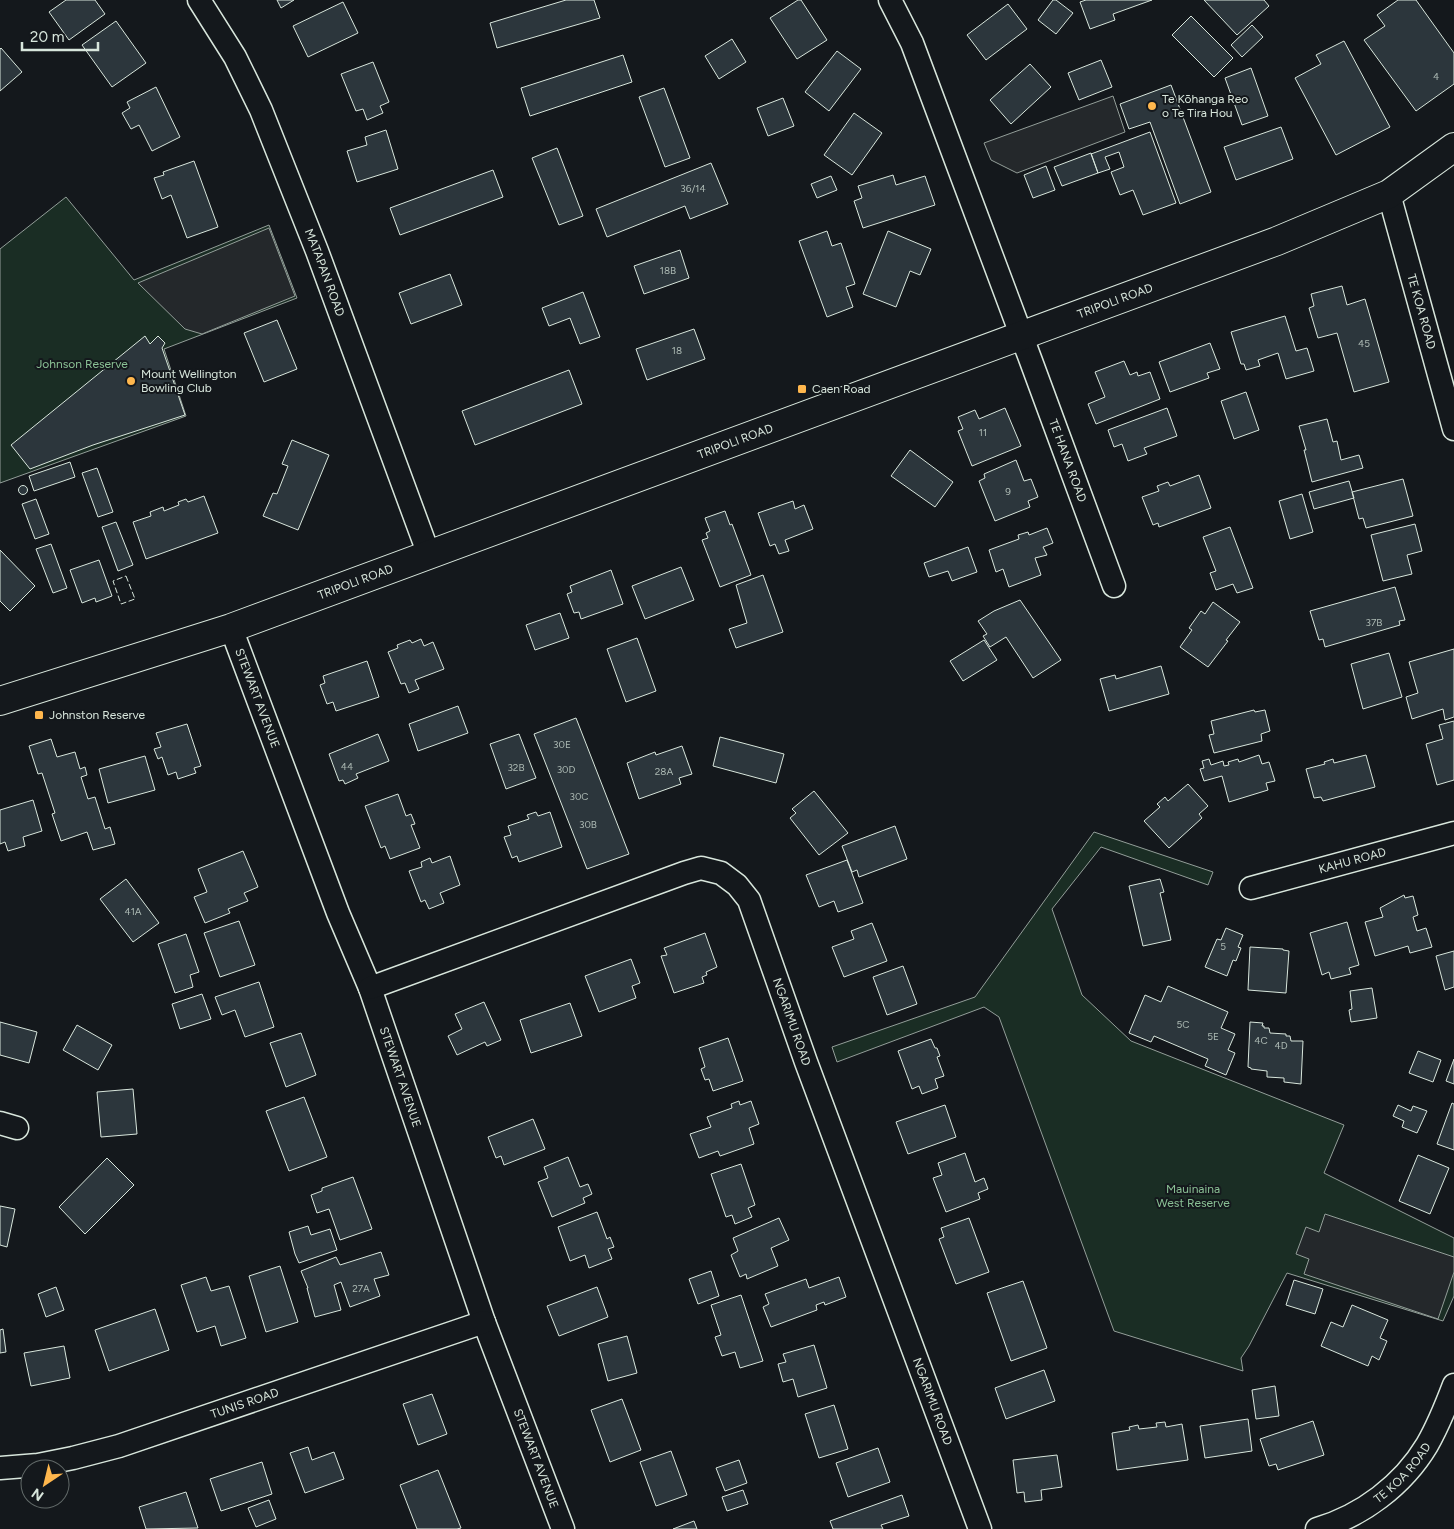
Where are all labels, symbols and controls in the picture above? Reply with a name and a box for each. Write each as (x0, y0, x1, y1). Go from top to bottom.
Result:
scale bar (22, 20, 99, 52)
text: 20 m (30, 28, 64, 46)
house number: 4 (1433, 70, 1439, 83)
place label: Te Kōhanga Reo o Te Tira Hou (1162, 92, 1248, 120)
marker: Te Kōhanga Reo o Te Tira Hou (1146, 100, 1158, 112)
house number: 36/14 (680, 182, 706, 195)
street label: MATAPAN ROAD (302, 227, 347, 318)
house number: 18B (660, 264, 676, 277)
street label: TE KOA ROAD (1404, 272, 1439, 351)
street label: TRIPOLI ROAD (1076, 281, 1155, 321)
house number: 45 (1358, 337, 1370, 350)
house number: 18 (672, 344, 682, 357)
park label: Johnson Reserve (36, 357, 128, 371)
place label: Mount Wellington Bowling Club (141, 367, 237, 395)
marker: Mount Wellington Bowling Club (125, 375, 137, 387)
place label: Caen Road (812, 382, 871, 396)
marker: Caen Road (796, 383, 808, 395)
street label: TE HANA ROAD (1046, 417, 1089, 504)
street label: TRIPOLI ROAD (696, 421, 775, 462)
house number: 11 (979, 426, 987, 439)
house number: 9 (1005, 485, 1011, 498)
street label: TRIPOLI ROAD (316, 562, 395, 602)
house number: 37B (1366, 616, 1382, 629)
street label: STEWART AVENUE (232, 646, 282, 750)
place label: Johnston Reserve (49, 708, 146, 722)
marker: Johnston Reserve (33, 709, 45, 721)
house number: 30E (553, 738, 571, 751)
house number: 44 (341, 760, 353, 773)
house number: 32B (507, 761, 525, 774)
house number: 30D (557, 763, 575, 776)
house number: 28A (655, 765, 673, 778)
house number: 30C (569, 790, 589, 803)
house number: 30B (579, 818, 597, 831)
street label: KAHU ROAD (1317, 845, 1388, 876)
house number: 41A (124, 905, 142, 918)
house number: 5 (1220, 940, 1226, 953)
street label: NGARIMU ROAD (770, 976, 814, 1067)
house number: 5C (1177, 1018, 1189, 1031)
street label: STEWART AVENUE (377, 1025, 424, 1129)
house number: 5E (1207, 1030, 1219, 1043)
house number: 4C (1254, 1034, 1268, 1047)
house number: 4D (1274, 1039, 1288, 1052)
park label: Mauinaina West Reserve (1156, 1182, 1230, 1210)
house number: 27A (352, 1282, 370, 1295)
street label: NGARIMU ROAD (910, 1356, 955, 1447)
street label: TUNIS ROAD (209, 1385, 281, 1421)
street label: STEWART AVENUE (511, 1407, 561, 1510)
street label: TE KOA ROAD (1371, 1440, 1434, 1506)
north arrow (20, 1459, 70, 1509)
text: N (29, 1484, 47, 1504)

